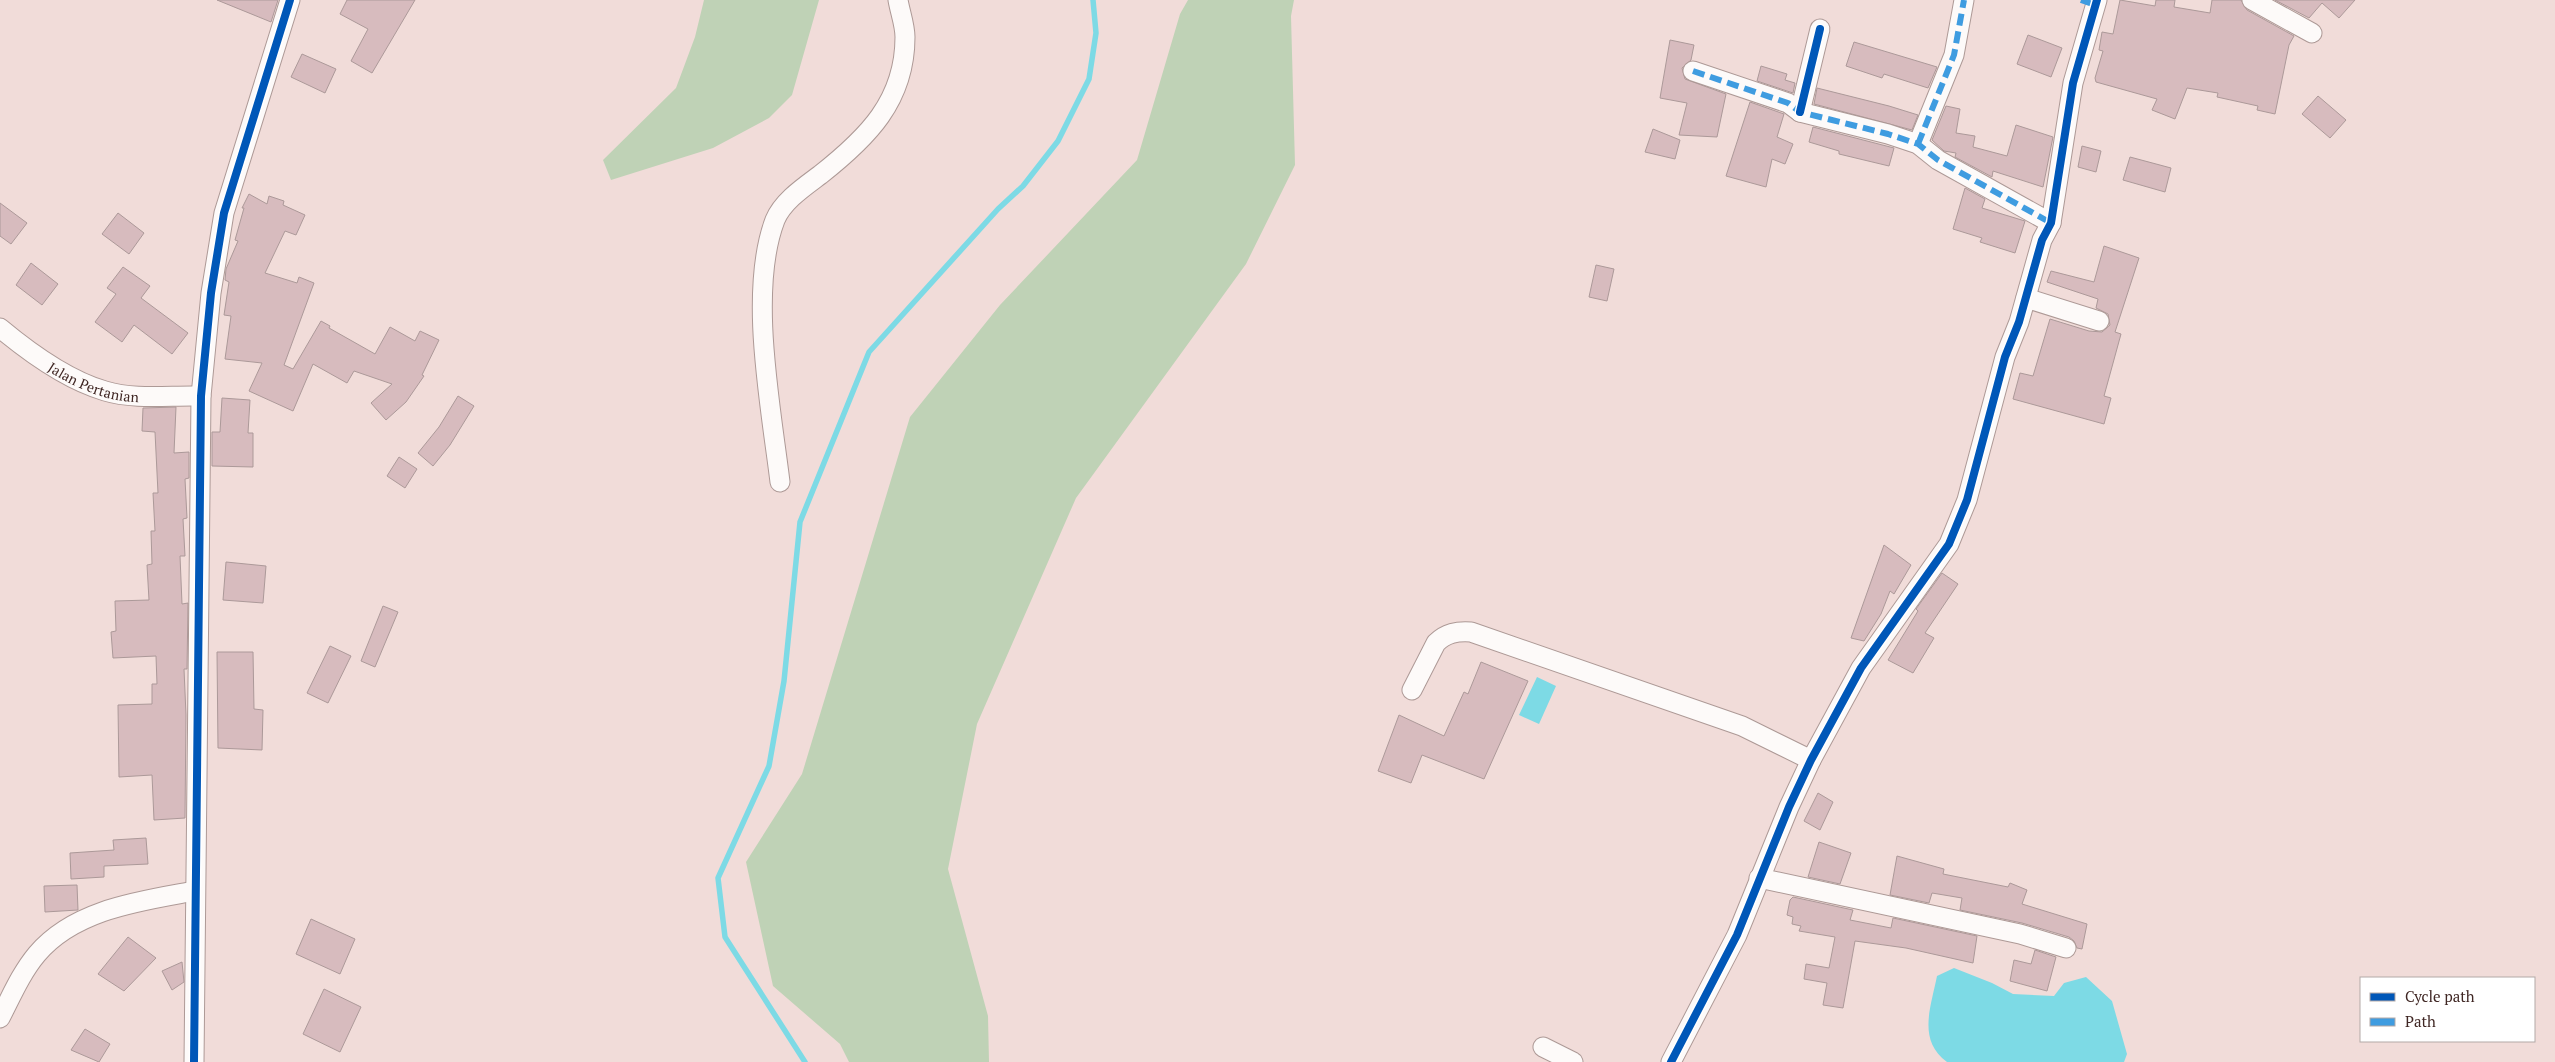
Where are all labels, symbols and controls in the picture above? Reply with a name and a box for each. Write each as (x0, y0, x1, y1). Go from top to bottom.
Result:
street label: Jalan Pertanian (45, 357, 140, 406)
legend (2360, 977, 2535, 1042)
text: Cycle path (2405, 986, 2475, 1006)
text: Path (2405, 1011, 2436, 1031)

